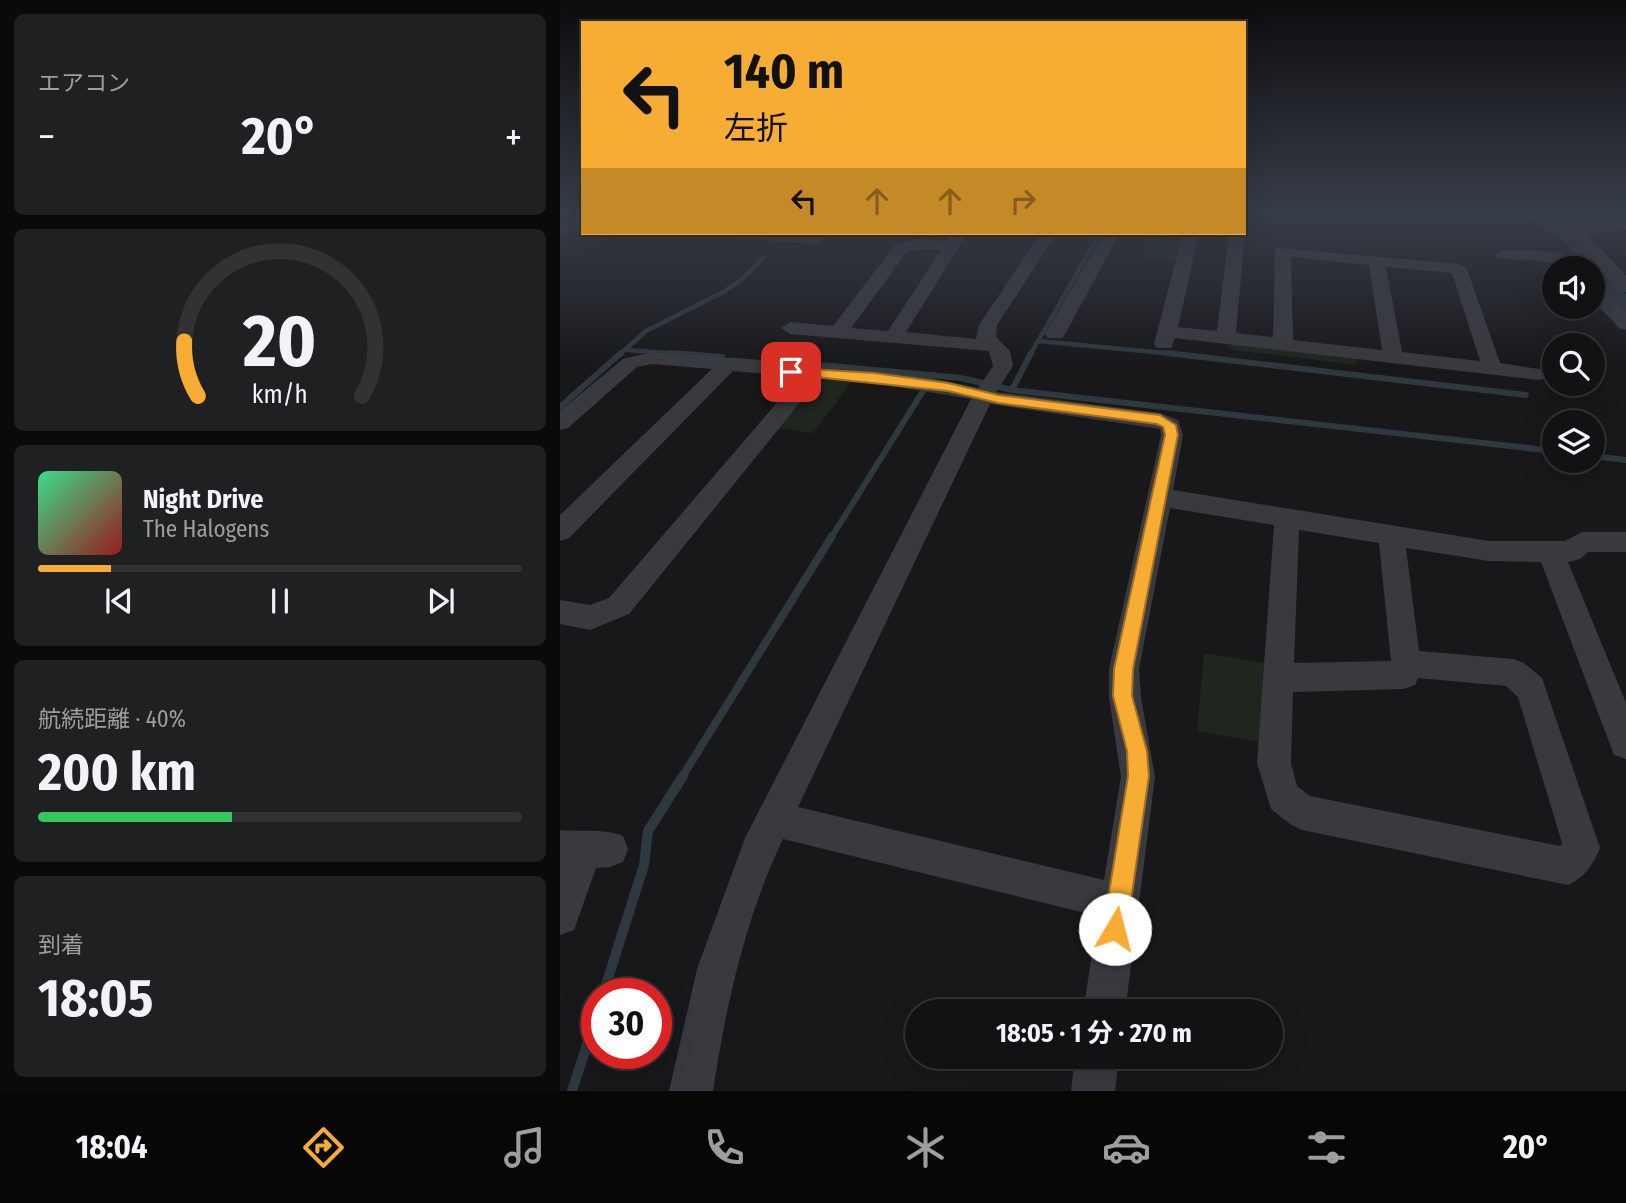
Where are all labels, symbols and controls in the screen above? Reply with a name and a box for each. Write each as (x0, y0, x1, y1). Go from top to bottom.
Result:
text: 140 m (724, 42, 844, 101)
icon: left (609, 49, 700, 140)
text: エアコン (38, 69, 130, 97)
text: 20° (242, 105, 318, 168)
text: 左折 (724, 109, 788, 147)
text: − (38, 114, 55, 160)
text: + (505, 114, 522, 160)
icon: left (785, 182, 823, 220)
icon: ahead (858, 182, 896, 220)
icon: ahead (931, 182, 969, 220)
icon: right (1004, 182, 1042, 220)
map controls (1542, 256, 1605, 473)
button: sound (1542, 256, 1605, 319)
text: 20 (242, 299, 317, 386)
button: search (1542, 333, 1605, 396)
pin (761, 342, 821, 402)
icon: arrive (772, 353, 810, 391)
text: km/h (252, 380, 308, 410)
button: layers (1542, 410, 1605, 473)
text: Night Drive (143, 484, 263, 515)
text: The Halogens (143, 515, 269, 543)
icon: previous (100, 582, 138, 620)
icon: pause (261, 582, 299, 620)
icon: next (422, 582, 460, 620)
text: 航続距離 · 40% (38, 705, 186, 733)
text: 200 km (38, 741, 196, 804)
position arrow (1078, 892, 1152, 966)
text: 到着 (38, 931, 84, 959)
text: 18:05 (38, 967, 153, 1030)
speed limit sign: 30 (581, 978, 672, 1069)
text: 18:05 · 1 分 · 270 m (996, 1018, 1192, 1049)
icon: directions (299, 1123, 348, 1172)
icon: music (500, 1123, 549, 1172)
icon: phone (700, 1123, 749, 1172)
icon: climate (901, 1123, 950, 1172)
icon: car (1102, 1123, 1151, 1172)
icon: filters (1302, 1123, 1351, 1172)
text: 18:04 (76, 1128, 148, 1166)
text: 20° (1503, 1128, 1550, 1166)

